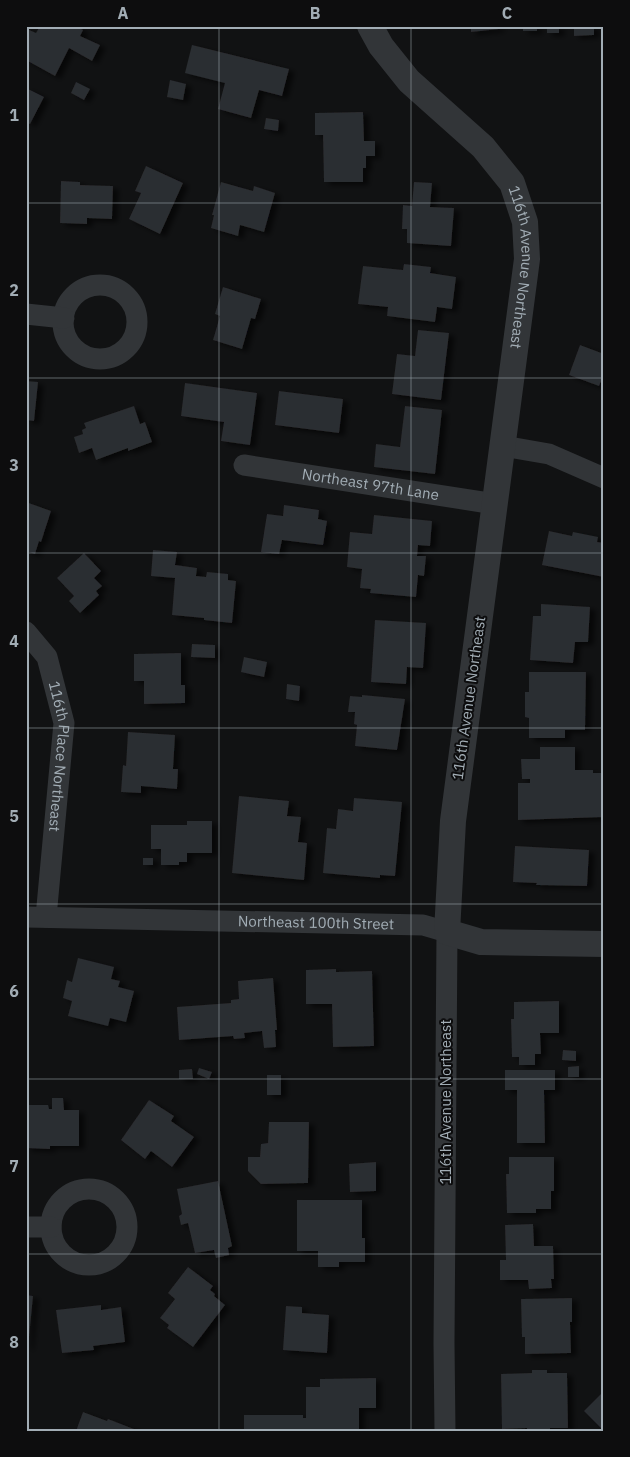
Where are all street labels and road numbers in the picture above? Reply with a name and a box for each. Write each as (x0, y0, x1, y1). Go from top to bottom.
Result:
street label: 116th Avenue Northeast (505, 183, 537, 350)
street label: Northeast 97th Lane (301, 464, 440, 504)
street label: 116th Avenue Northeast (448, 615, 489, 781)
street label: 116th Place Northeast (45, 679, 74, 833)
street label: Northeast 100th Street (238, 911, 394, 933)
street label: 116th Avenue Northeast (436, 1019, 455, 1185)

